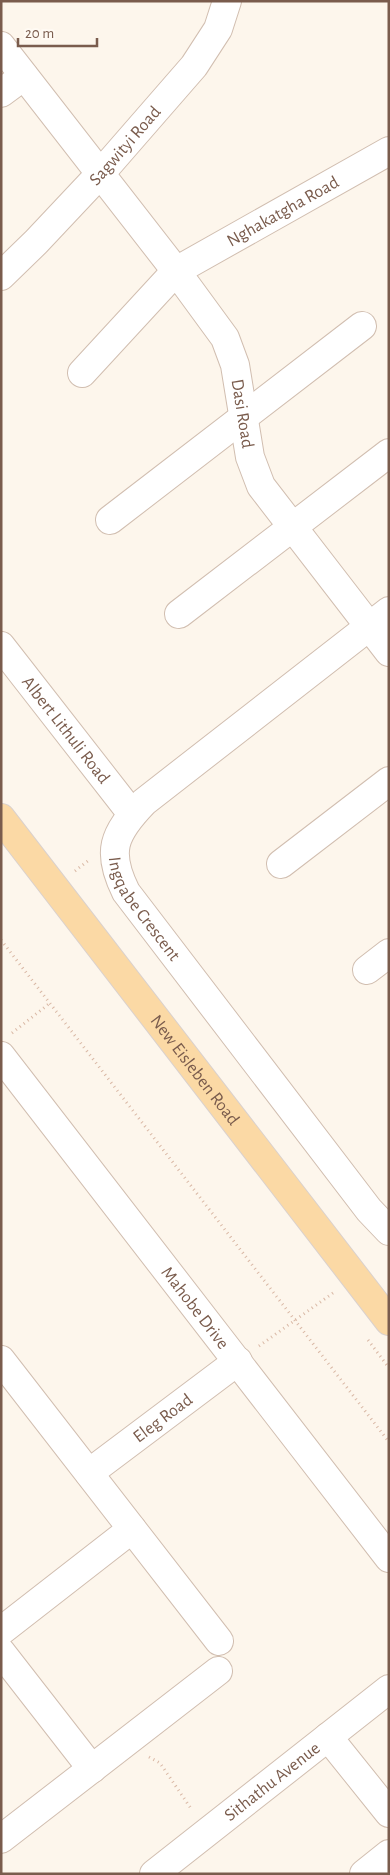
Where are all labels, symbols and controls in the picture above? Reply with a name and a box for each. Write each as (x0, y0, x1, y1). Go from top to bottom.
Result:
scale bar (18, 15, 96, 47)
text: 20 m (25, 26, 54, 41)
street label: Sagwityi Road (86, 103, 165, 189)
street label: Nghakatgha Road (224, 173, 342, 250)
street label: Dasi Road (227, 378, 256, 450)
street label: Albert Lithuli Road (18, 673, 113, 787)
street label: Ingqabe Crescent (105, 856, 183, 965)
street label: New Eisleben Road (147, 1012, 242, 1129)
street label: Mahobe Drive (157, 1264, 232, 1353)
street label: Eleg Road (130, 1391, 196, 1446)
street label: Sithathu Avenue (221, 1739, 324, 1825)

